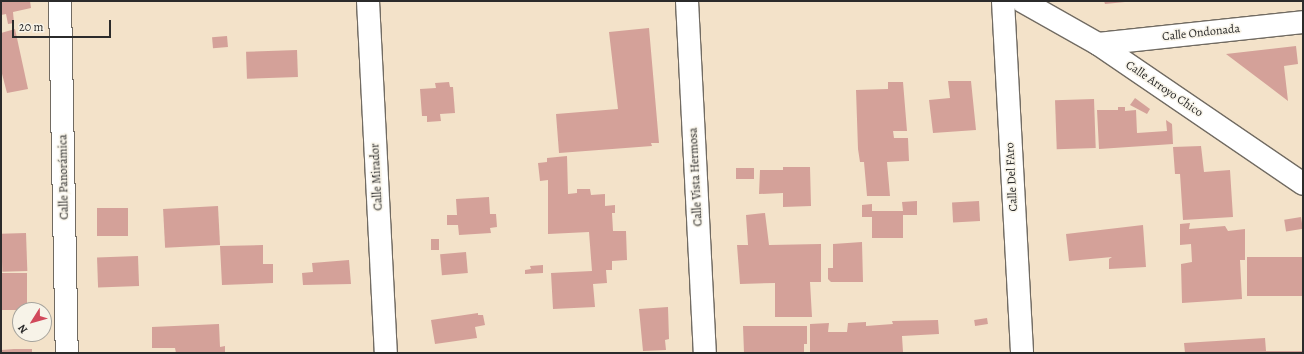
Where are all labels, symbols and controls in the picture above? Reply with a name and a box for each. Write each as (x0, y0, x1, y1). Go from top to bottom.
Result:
scale bar (14, 12, 113, 38)
text: 20 m (19, 19, 43, 35)
street label: Calle Ondonada (1161, 22, 1241, 44)
street label: Calle Arroyo Chico (1123, 58, 1205, 120)
street label: Calle Vista Hermosa (686, 127, 706, 227)
street label: Calle Panorámica (56, 134, 72, 220)
street label: Calle Del FAro (1003, 142, 1021, 212)
street label: Calle Mirador (368, 143, 386, 211)
north arrow (12, 302, 52, 342)
text: N (14, 321, 31, 337)

